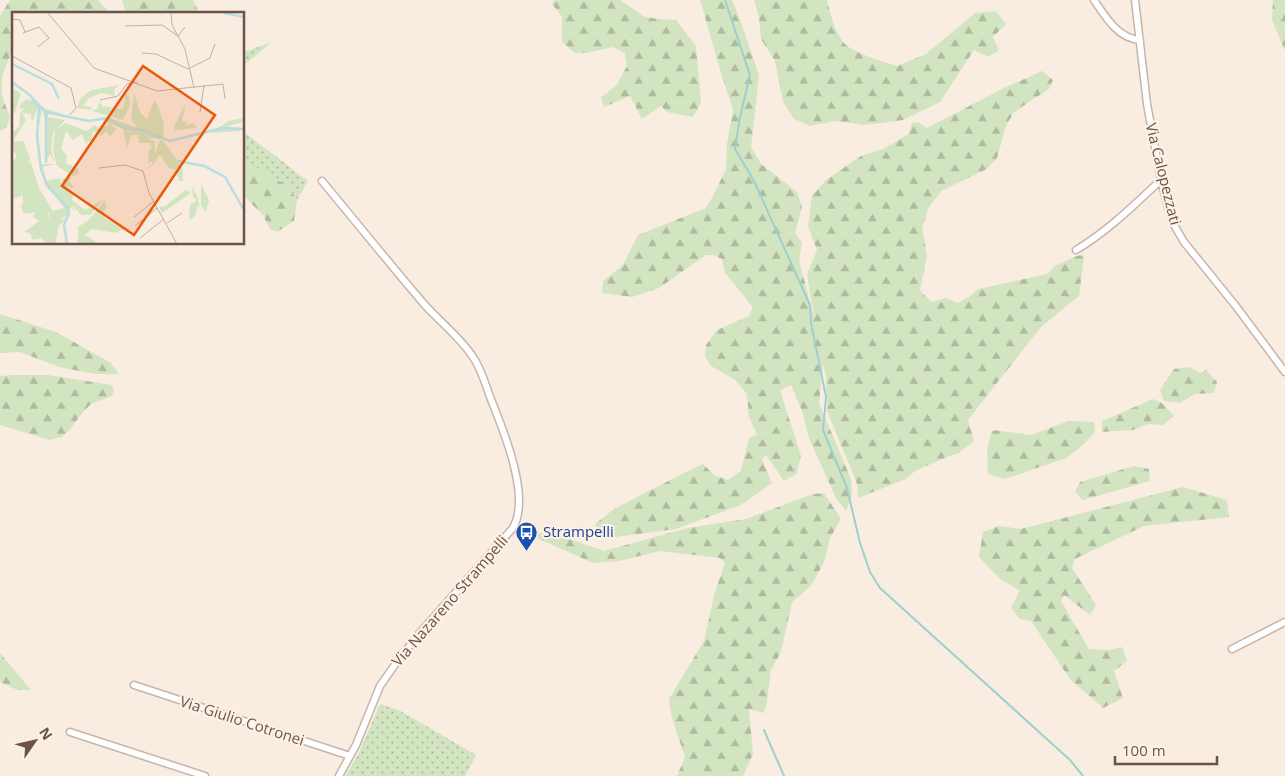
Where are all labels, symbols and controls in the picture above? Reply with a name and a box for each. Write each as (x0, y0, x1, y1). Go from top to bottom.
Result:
inset map (12, 12, 245, 245)
street label: Via Calopezzati (1142, 121, 1186, 227)
bus stop icon: Strampelli (515, 520, 539, 551)
place label: Strampelli (543, 521, 614, 541)
street label: Via Nazareno Strampelli (387, 531, 512, 670)
street label: Via Giulio Cotronei (178, 690, 307, 750)
north arrow (10, 716, 60, 766)
text: N (35, 723, 57, 743)
scale bar (1115, 734, 1218, 766)
text: 100 m (1122, 740, 1166, 760)

